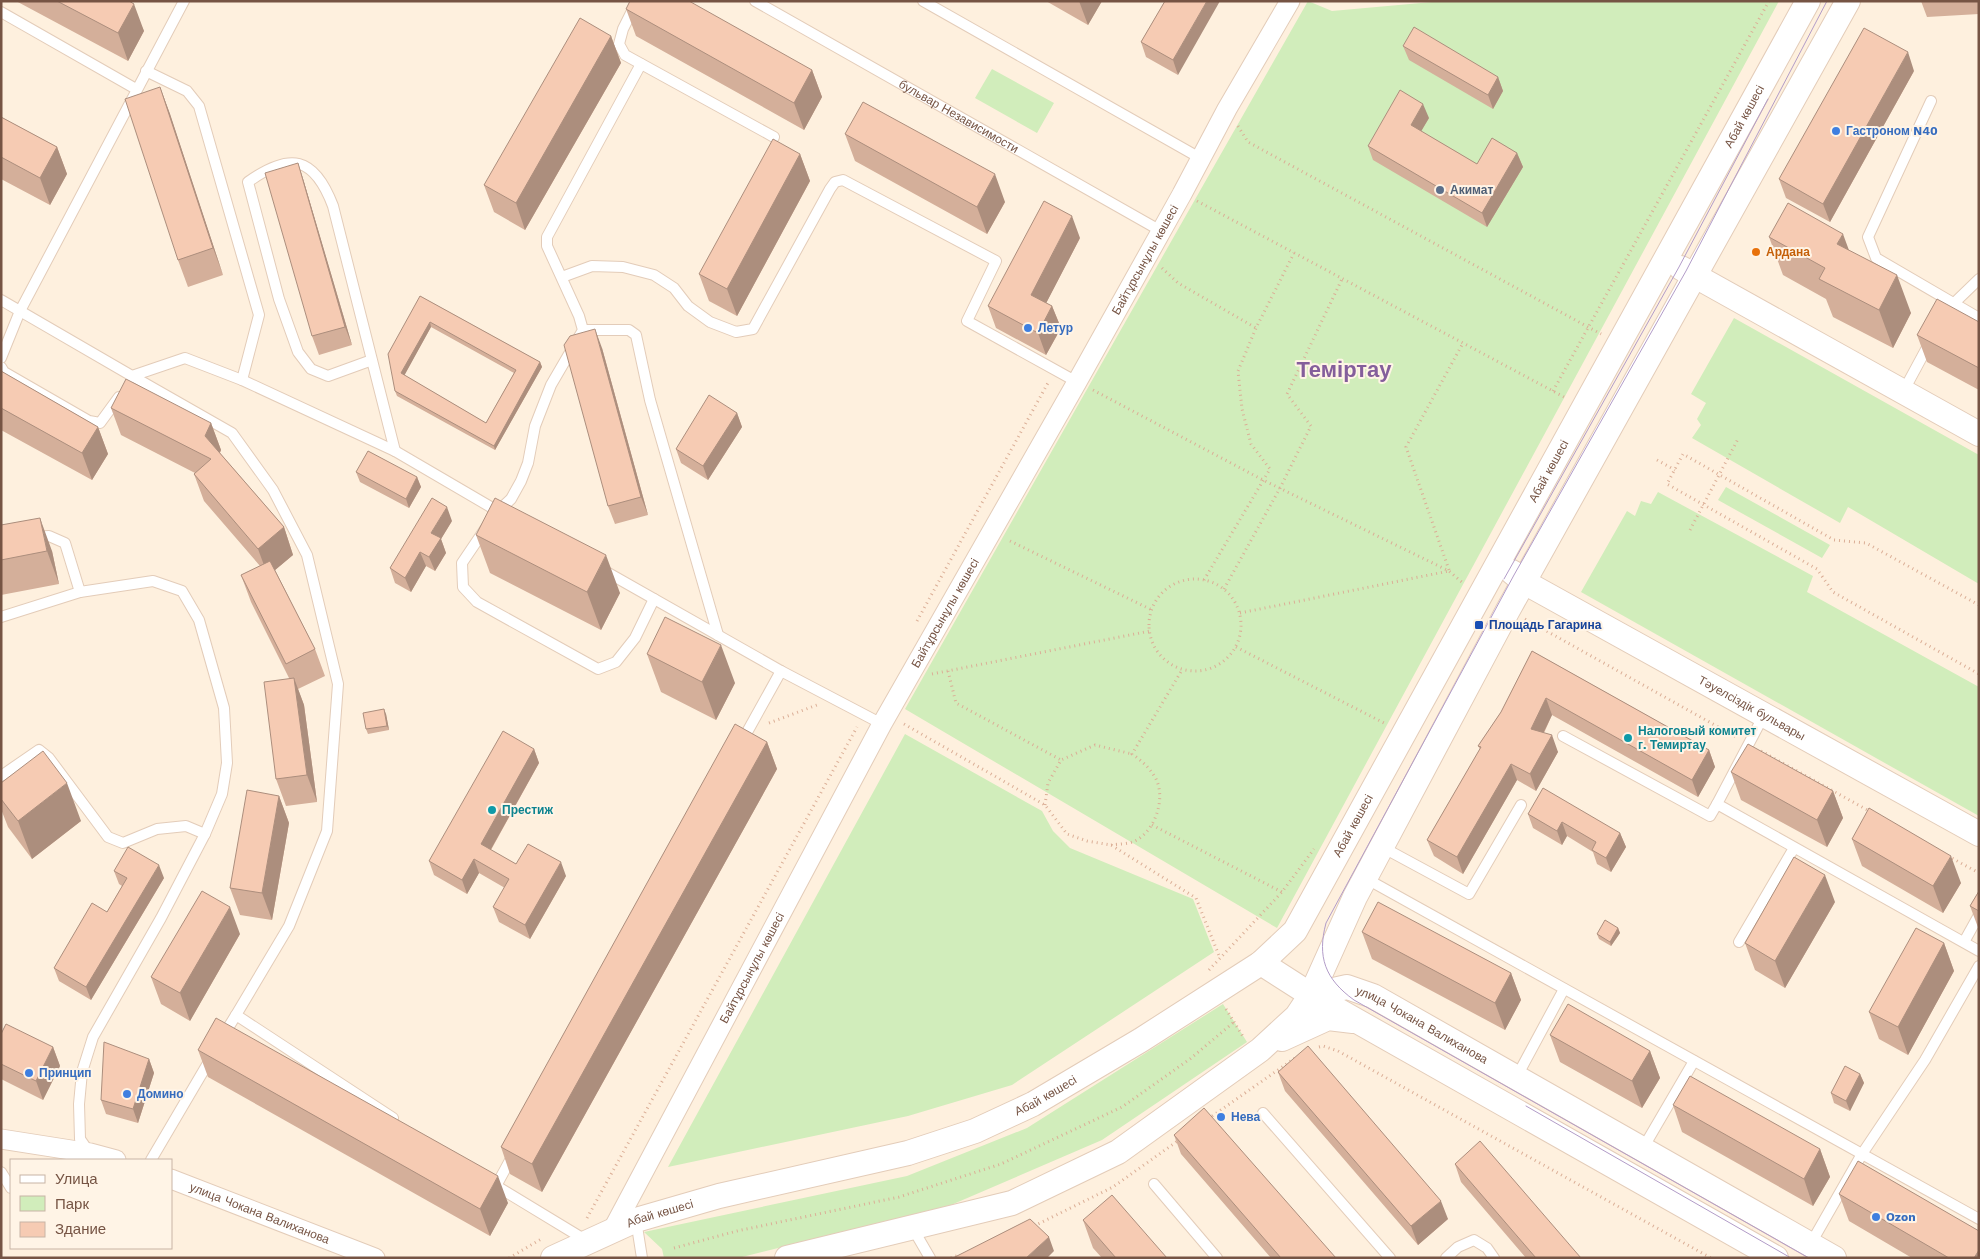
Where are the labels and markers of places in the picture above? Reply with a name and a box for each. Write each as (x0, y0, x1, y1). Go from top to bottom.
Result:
place label: Гастроном N40 (1846, 124, 1938, 138)
marker: Гастроном N40 (1830, 125, 1842, 137)
place label: Акимат (1450, 183, 1493, 197)
marker: Акимат (1434, 184, 1446, 196)
place label: Ардана (1766, 245, 1810, 259)
marker: Ардана (1750, 246, 1762, 258)
place label: Летур (1038, 321, 1073, 335)
marker: Летур (1022, 322, 1034, 334)
place label: Площадь Гагарина (1489, 618, 1602, 632)
marker: Площадь Гагарина (1473, 619, 1485, 631)
place label: Налоговый комитет г. Темиртау (1638, 724, 1756, 752)
marker: Налоговый комитет г. Темиртау (1622, 732, 1634, 744)
place label: Престиж (502, 803, 553, 817)
marker: Престиж (486, 804, 498, 816)
place label: Принцип (39, 1066, 92, 1080)
marker: Принцип (23, 1067, 35, 1079)
place label: Домино (137, 1087, 184, 1101)
marker: Домино (121, 1088, 133, 1100)
place label: Нева (1231, 1110, 1261, 1124)
marker: Нева (1215, 1111, 1227, 1123)
place label: Ozon (1886, 1210, 1916, 1224)
marker: Ozon (1870, 1211, 1882, 1223)

